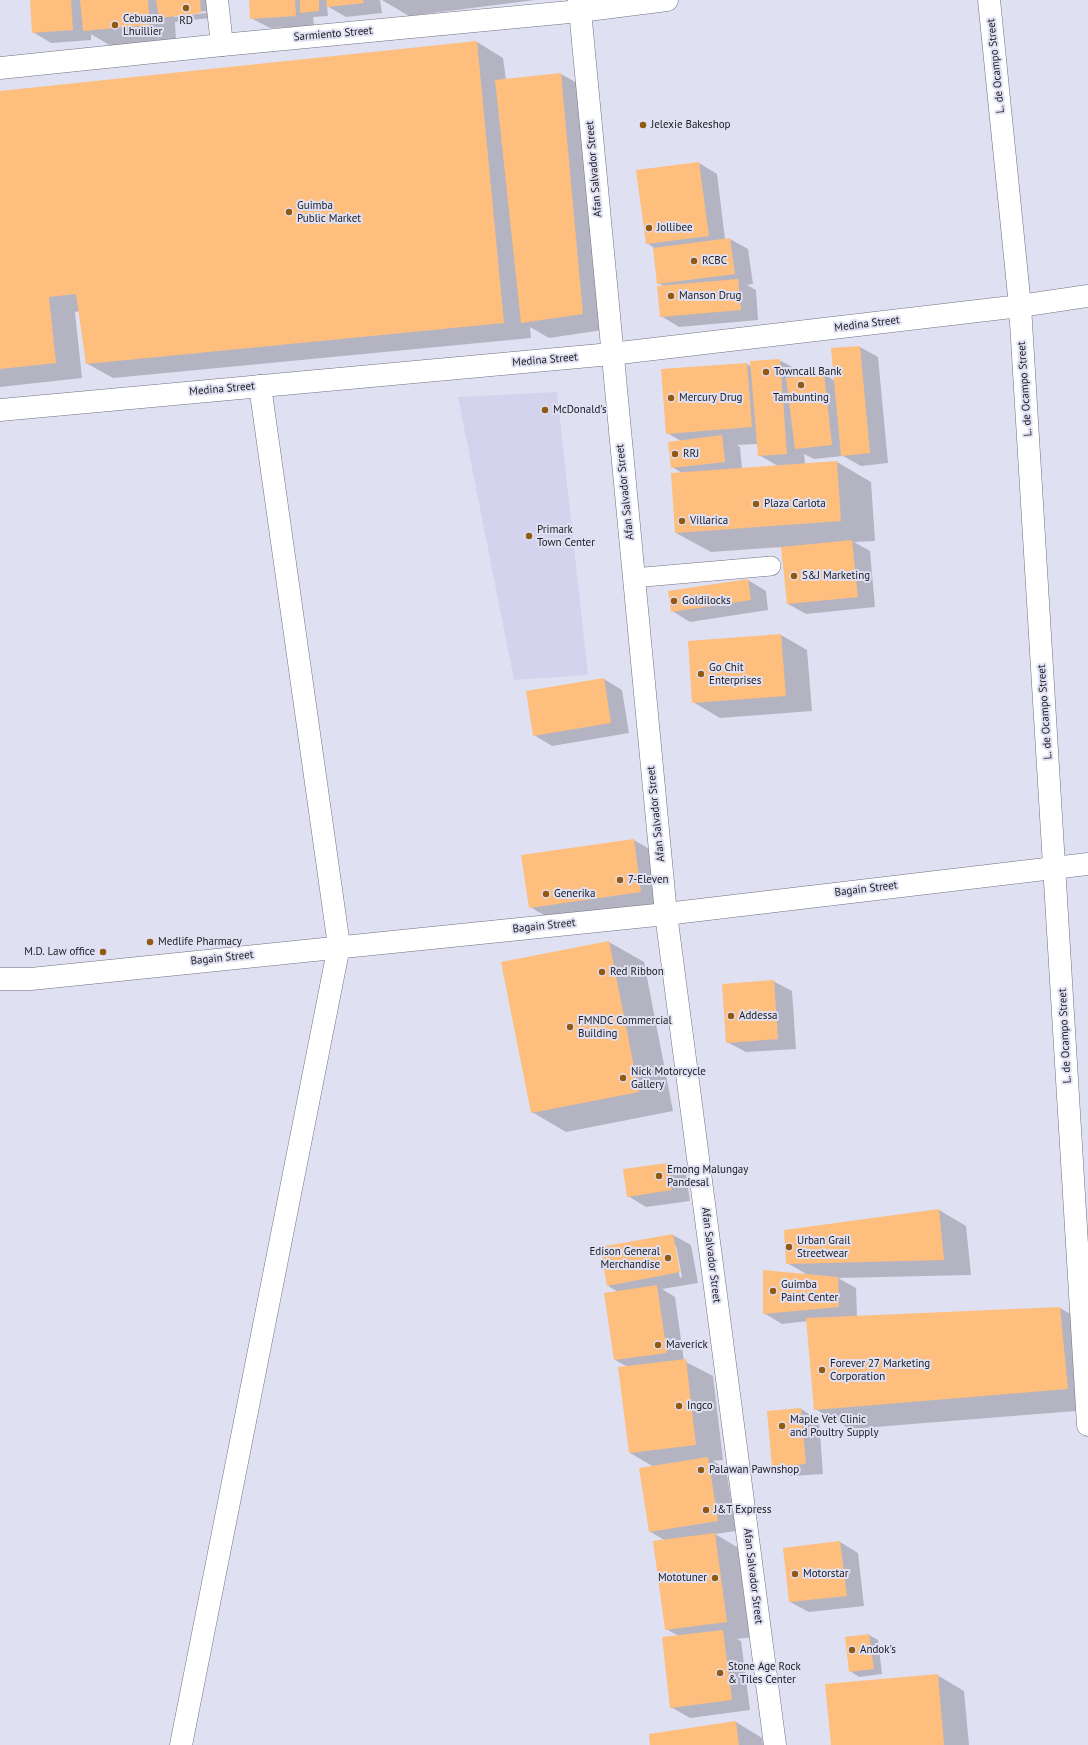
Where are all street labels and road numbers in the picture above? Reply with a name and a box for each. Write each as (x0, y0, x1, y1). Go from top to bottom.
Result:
street label: L. de Ocampo Street (984, 18, 1008, 114)
street label: Sarmiento Street (293, 24, 373, 44)
street label: Afan Salvador Street (583, 121, 605, 217)
street label: Medina Street (834, 313, 900, 335)
street label: L. de Ocampo Street (1015, 341, 1035, 437)
street label: Medina Street (512, 351, 578, 369)
street label: Medina Street (189, 380, 255, 398)
street label: Afan Salvador Street (613, 443, 637, 541)
street label: L. de Ocampo Street (1035, 664, 1055, 760)
street label: Afan Salvador Street (644, 765, 668, 863)
street label: Bagain Street (834, 879, 898, 899)
street label: Bagain Street (512, 916, 576, 936)
street label: Bagain Street (190, 948, 254, 968)
street label: L. de Ocampo Street (1056, 988, 1074, 1084)
street label: Afan Salvador Street (699, 1206, 723, 1304)
street label: Afan Salvador Street (741, 1527, 765, 1625)

